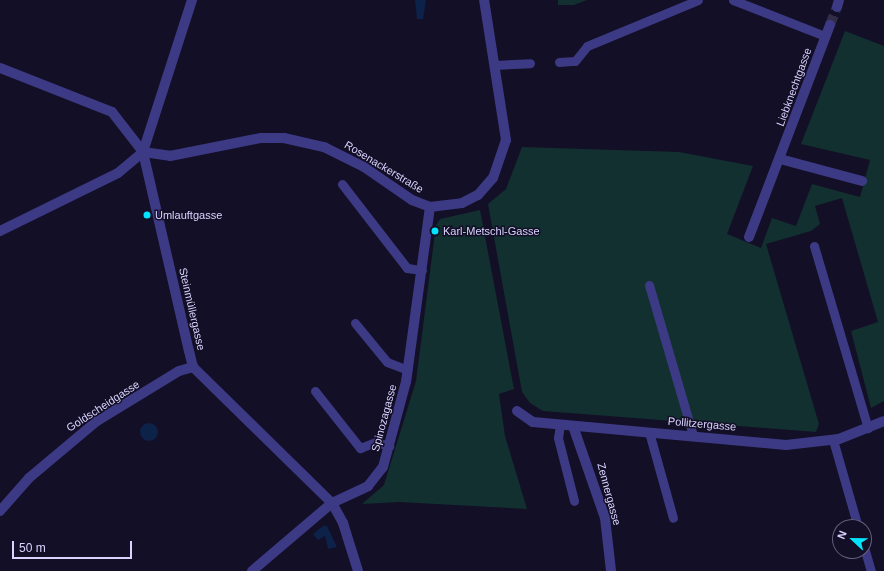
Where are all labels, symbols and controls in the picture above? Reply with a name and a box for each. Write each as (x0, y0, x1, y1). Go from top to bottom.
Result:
street label: Liebknechtgasse (774, 46, 814, 128)
street label: Rosenackerstraße (342, 138, 426, 196)
place label: Umlauftgasse (155, 208, 222, 222)
marker: Umlauftgasse (142, 210, 152, 220)
place label: Karl-Metschl-Gasse (443, 224, 540, 238)
marker: Karl-Metschl-Gasse (430, 226, 440, 236)
street label: Steinmüllergasse (176, 266, 208, 352)
street label: Goldscheidgasse (64, 377, 142, 435)
street label: Spinozagasse (369, 383, 399, 453)
street label: Pollitzergasse (667, 414, 737, 434)
street label: Zennergasse (594, 461, 624, 527)
north arrow (832, 519, 872, 559)
text: N (835, 529, 849, 541)
scale bar (14, 533, 134, 559)
text: 50 m (19, 541, 46, 555)

